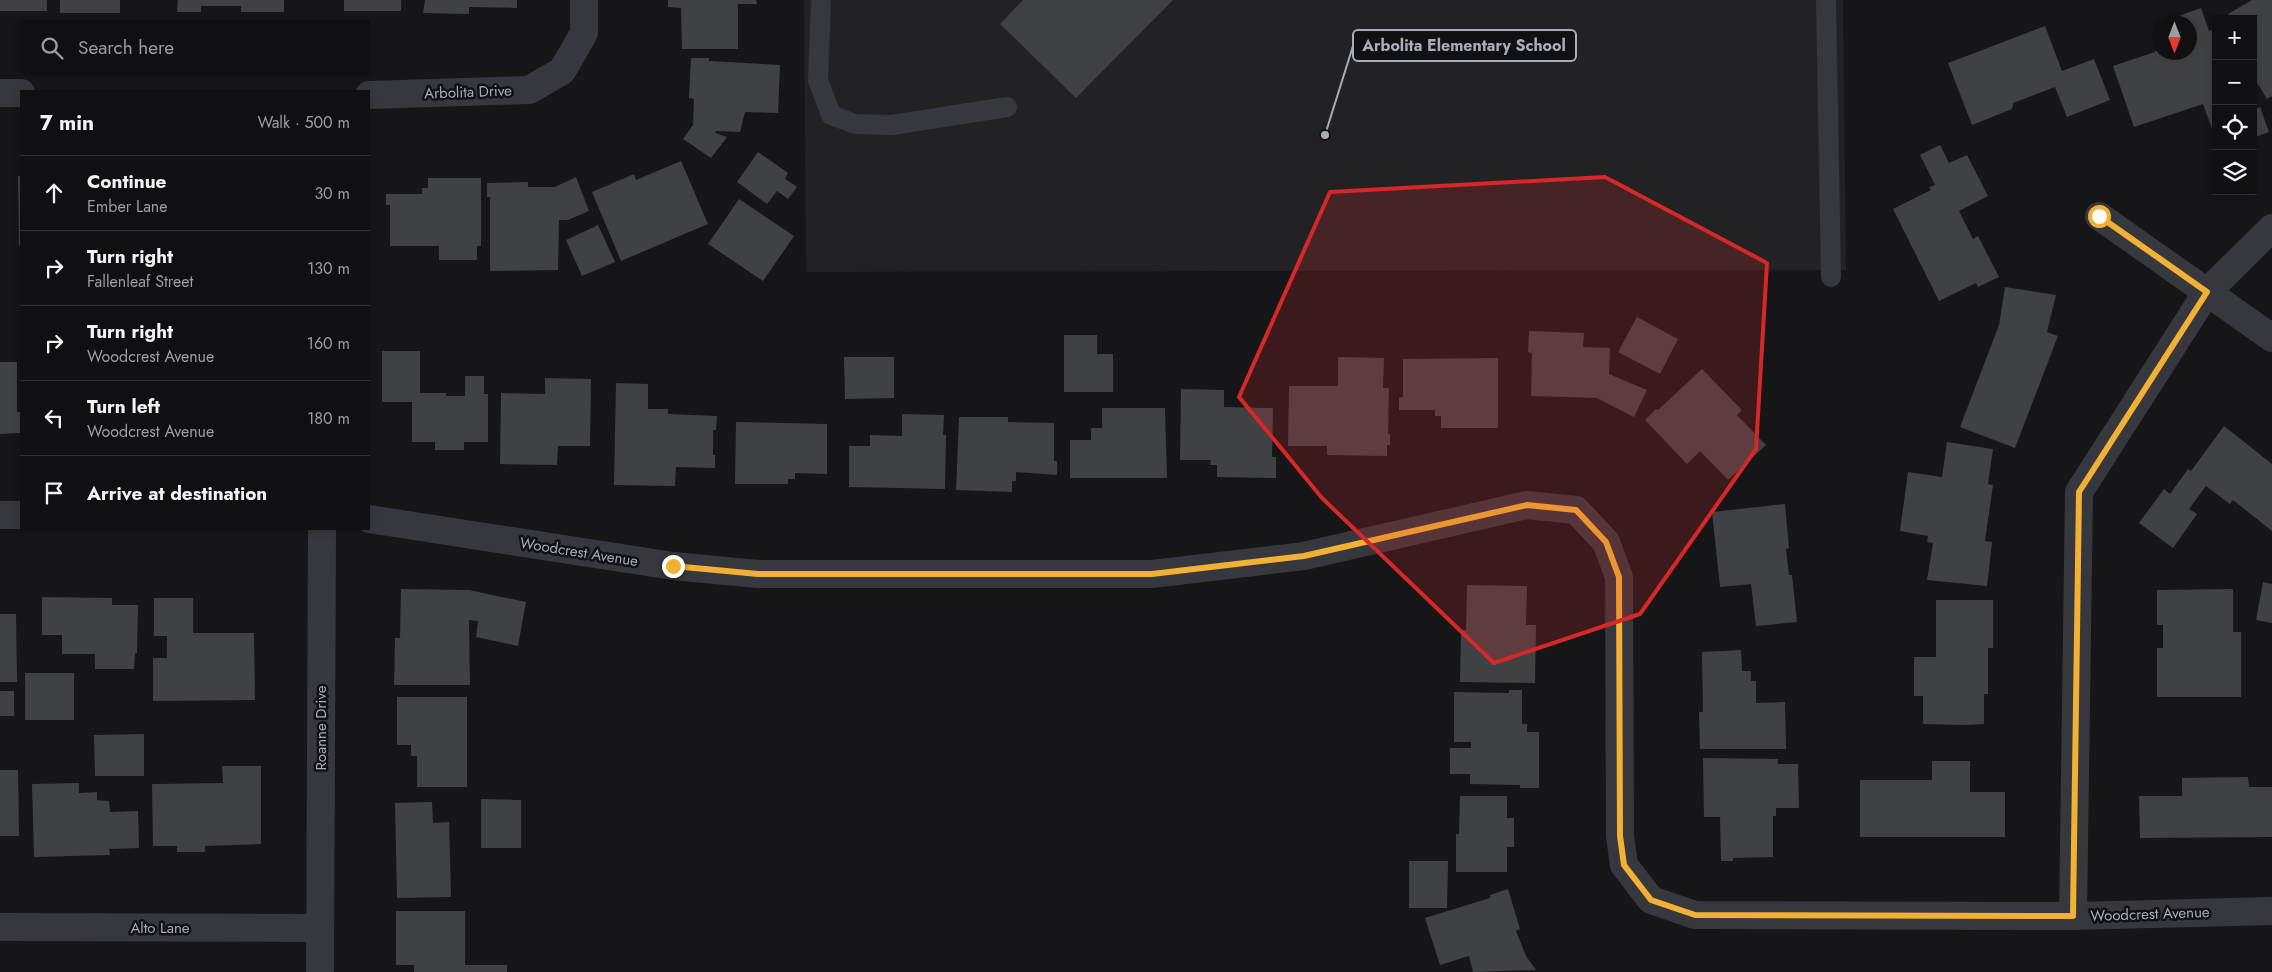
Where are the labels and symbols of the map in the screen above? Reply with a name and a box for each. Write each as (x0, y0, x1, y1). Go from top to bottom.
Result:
north arrow (2152, 15, 2197, 60)
callout: Arbolita Elementary School (1353, 30, 1576, 61)
text: Arbolita Elementary School (1361, 34, 1566, 57)
street label: Arbolita Drive (424, 79, 513, 105)
route start (2088, 205, 2111, 228)
street label: Woodcrest Avenue (518, 532, 640, 572)
route end (662, 555, 685, 578)
street label: Roanne Drive (310, 685, 332, 771)
street label: Woodcrest Avenue (2090, 901, 2210, 927)
street label: Alto Lane (130, 917, 190, 939)

